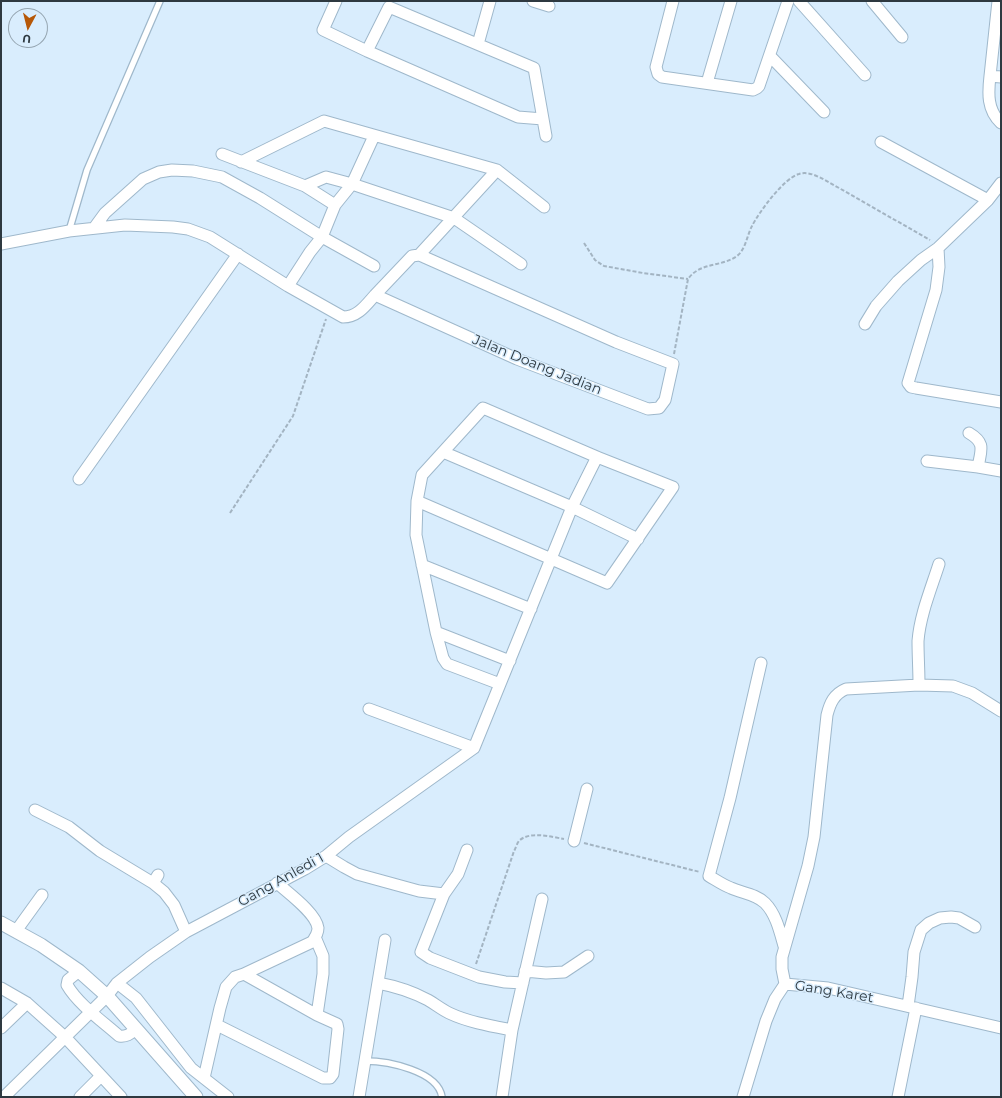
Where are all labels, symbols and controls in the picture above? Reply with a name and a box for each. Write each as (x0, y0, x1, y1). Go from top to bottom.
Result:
north arrow (8, 8, 48, 48)
text: U (22, 31, 32, 46)
street label: Jalan Doang Jadian (470, 331, 604, 399)
street label: Gang Anledi 1 (235, 850, 327, 910)
street label: Gang Karet (793, 977, 875, 1007)

